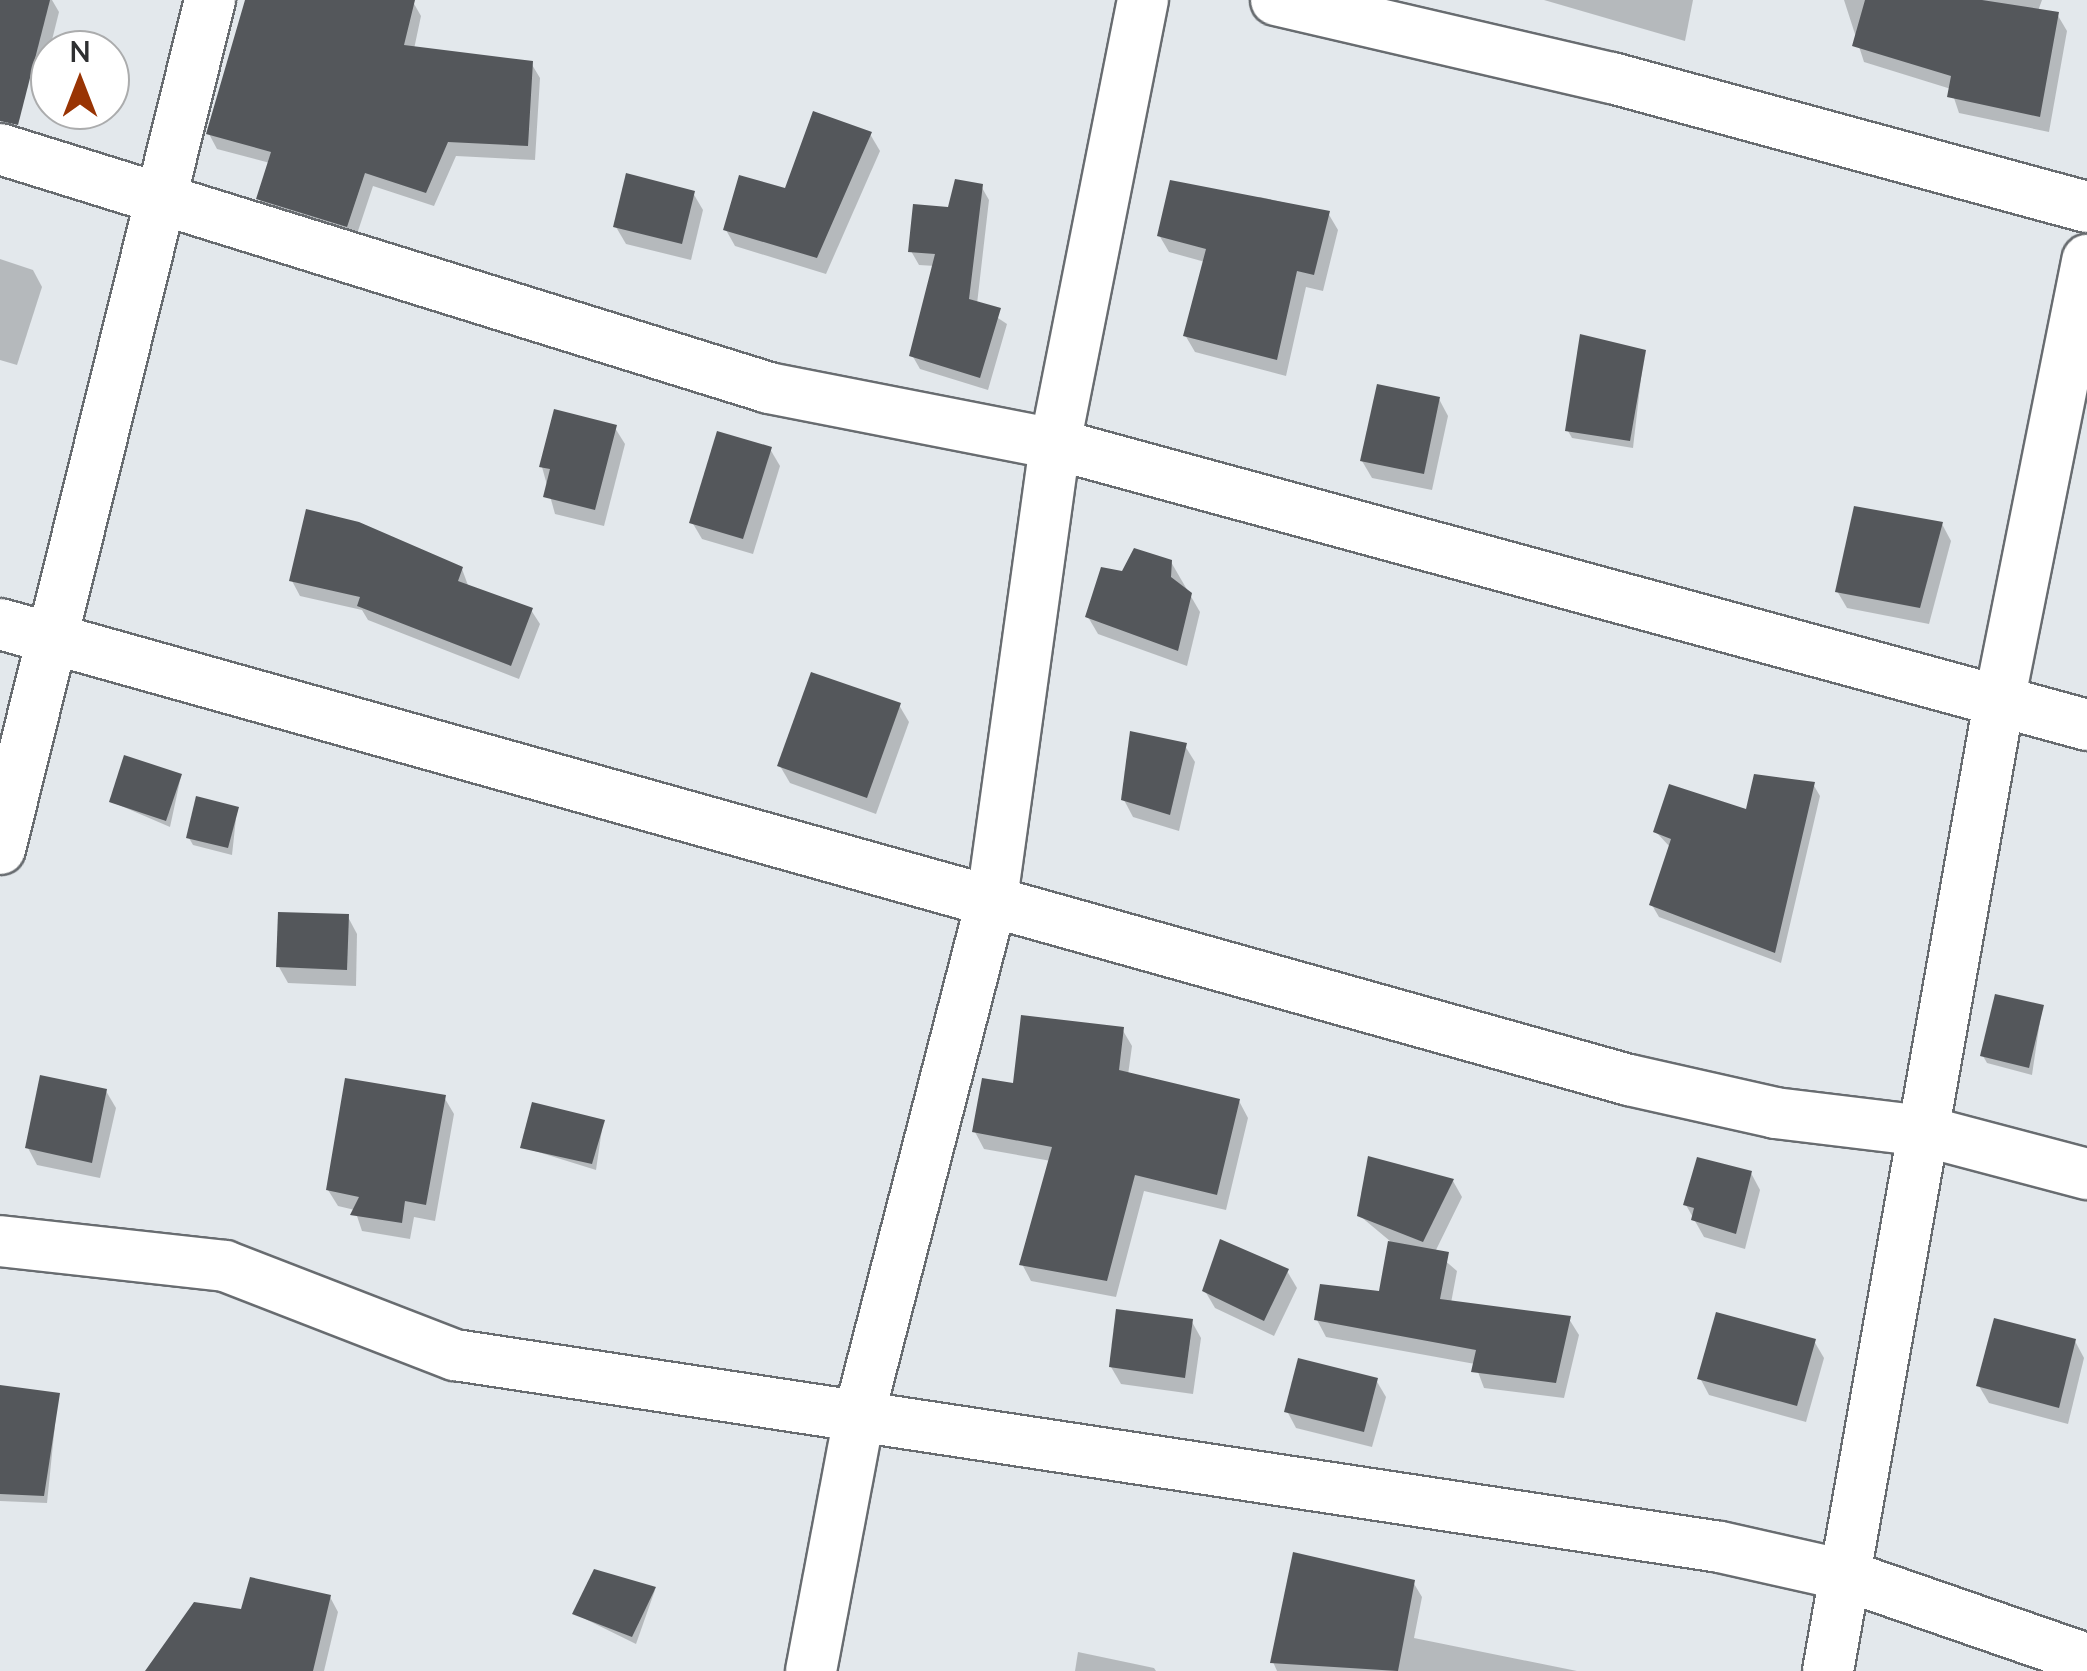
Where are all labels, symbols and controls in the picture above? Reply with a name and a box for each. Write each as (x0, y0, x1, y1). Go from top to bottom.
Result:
north arrow (30, 30, 130, 130)
text: N (69, 34, 91, 69)

